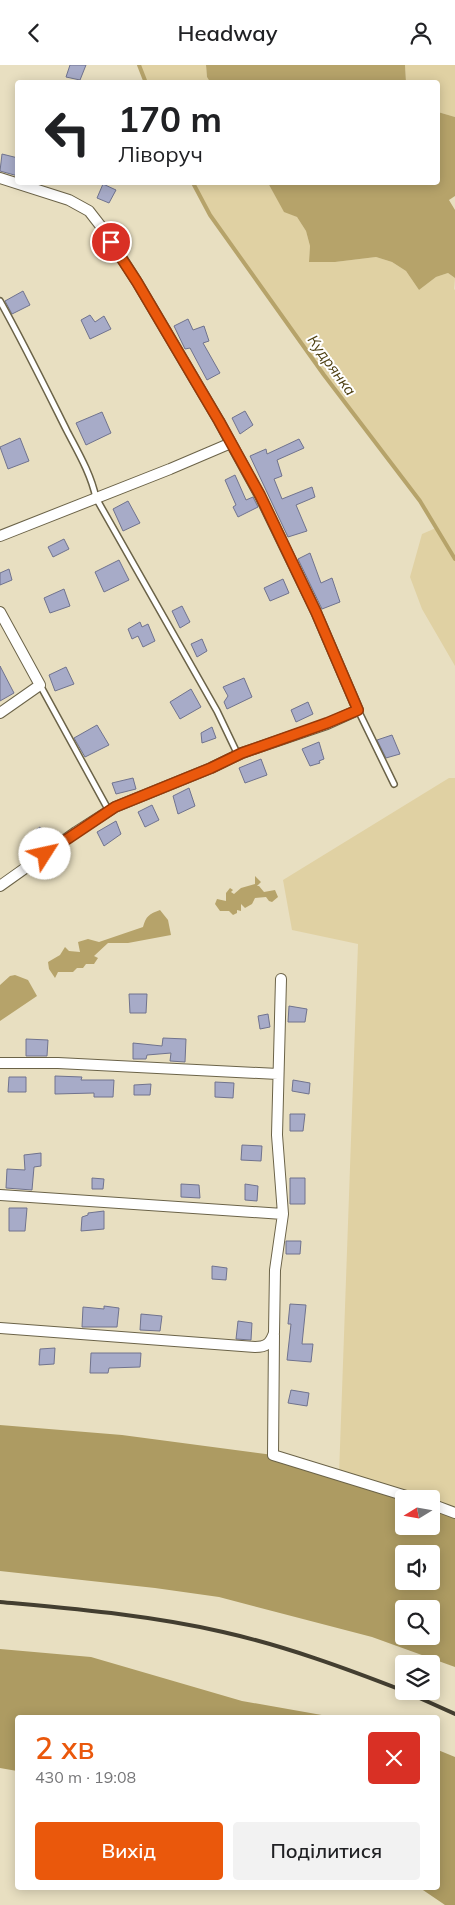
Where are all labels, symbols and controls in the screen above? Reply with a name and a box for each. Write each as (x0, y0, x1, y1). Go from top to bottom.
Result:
icon: back (20, 19, 48, 47)
text: Headway (178, 19, 277, 47)
icon: person (407, 19, 435, 47)
text: 170 m (118, 97, 222, 141)
icon: left (35, 100, 100, 165)
text: Ліворуч (118, 140, 203, 168)
pin (90, 221, 132, 263)
icon: arrive (97, 228, 125, 256)
water label: Кудрянка (304, 331, 360, 399)
position arrow (18, 827, 70, 879)
north arrow (395, 1490, 440, 1535)
map controls (395, 1490, 440, 1700)
button: sound (395, 1545, 440, 1590)
button: search (395, 1600, 440, 1645)
button: layers (395, 1655, 440, 1700)
text: 2 хв (35, 1729, 95, 1767)
button: close (368, 1732, 420, 1784)
text: 430 m · 19:08 (35, 1767, 136, 1787)
button: Вихід (35, 1822, 223, 1880)
button: Поділитися (233, 1822, 420, 1880)

